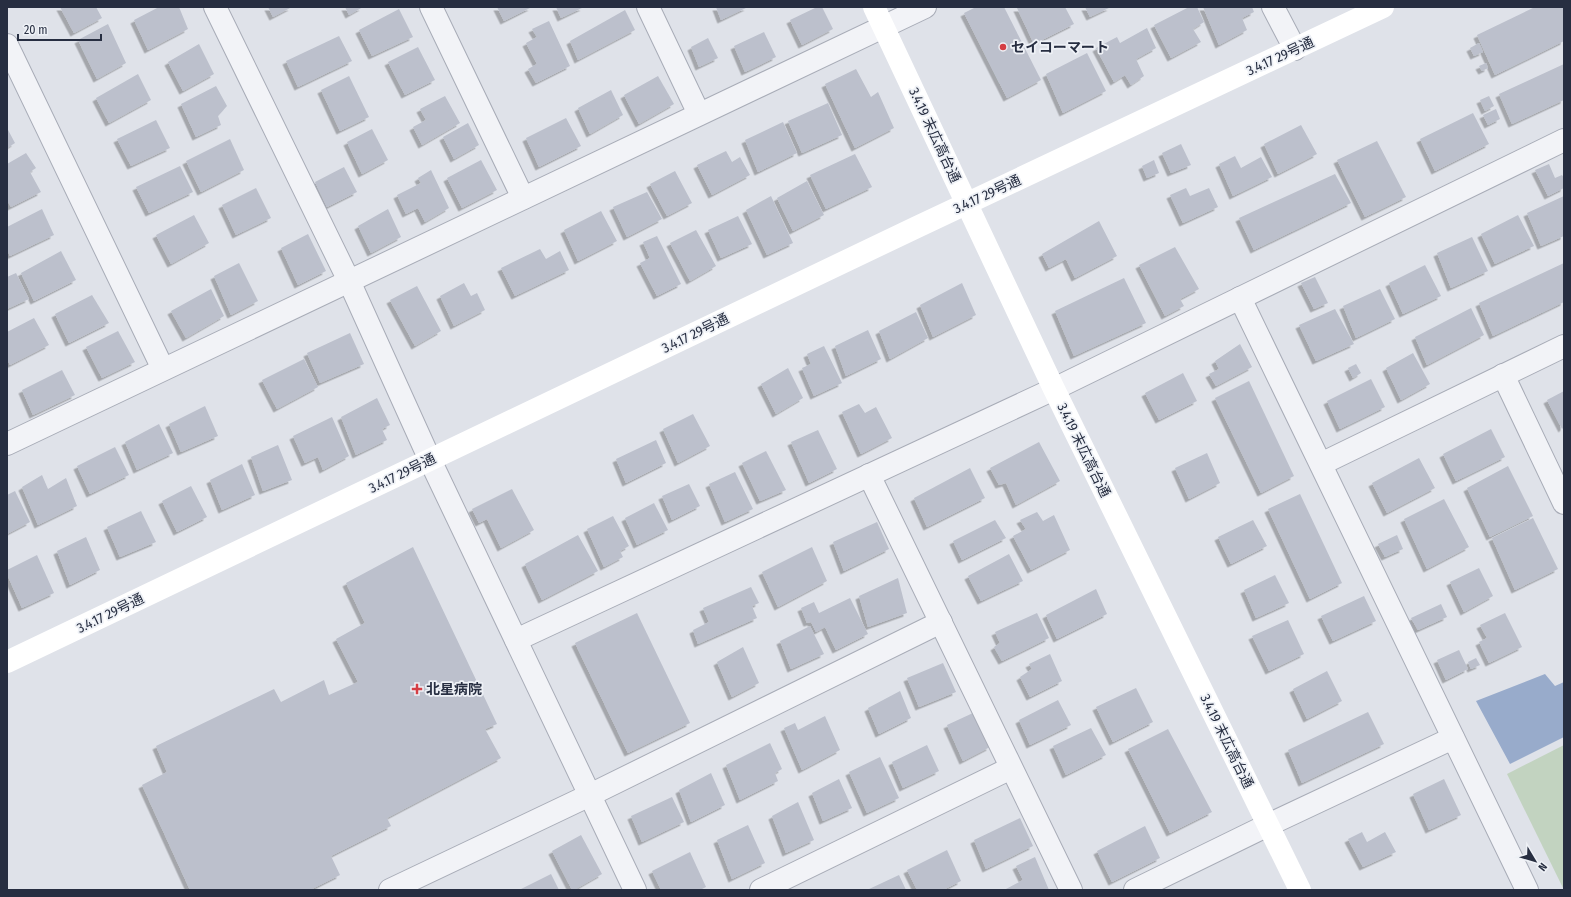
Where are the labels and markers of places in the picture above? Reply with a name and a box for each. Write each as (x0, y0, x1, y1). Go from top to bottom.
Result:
place label: セイコーマート (1011, 39, 1109, 56)
marker: セイコーマート (998, 42, 1008, 52)
place label: 北星病院 (426, 681, 482, 698)
marker: 北星病院 (411, 683, 423, 695)

